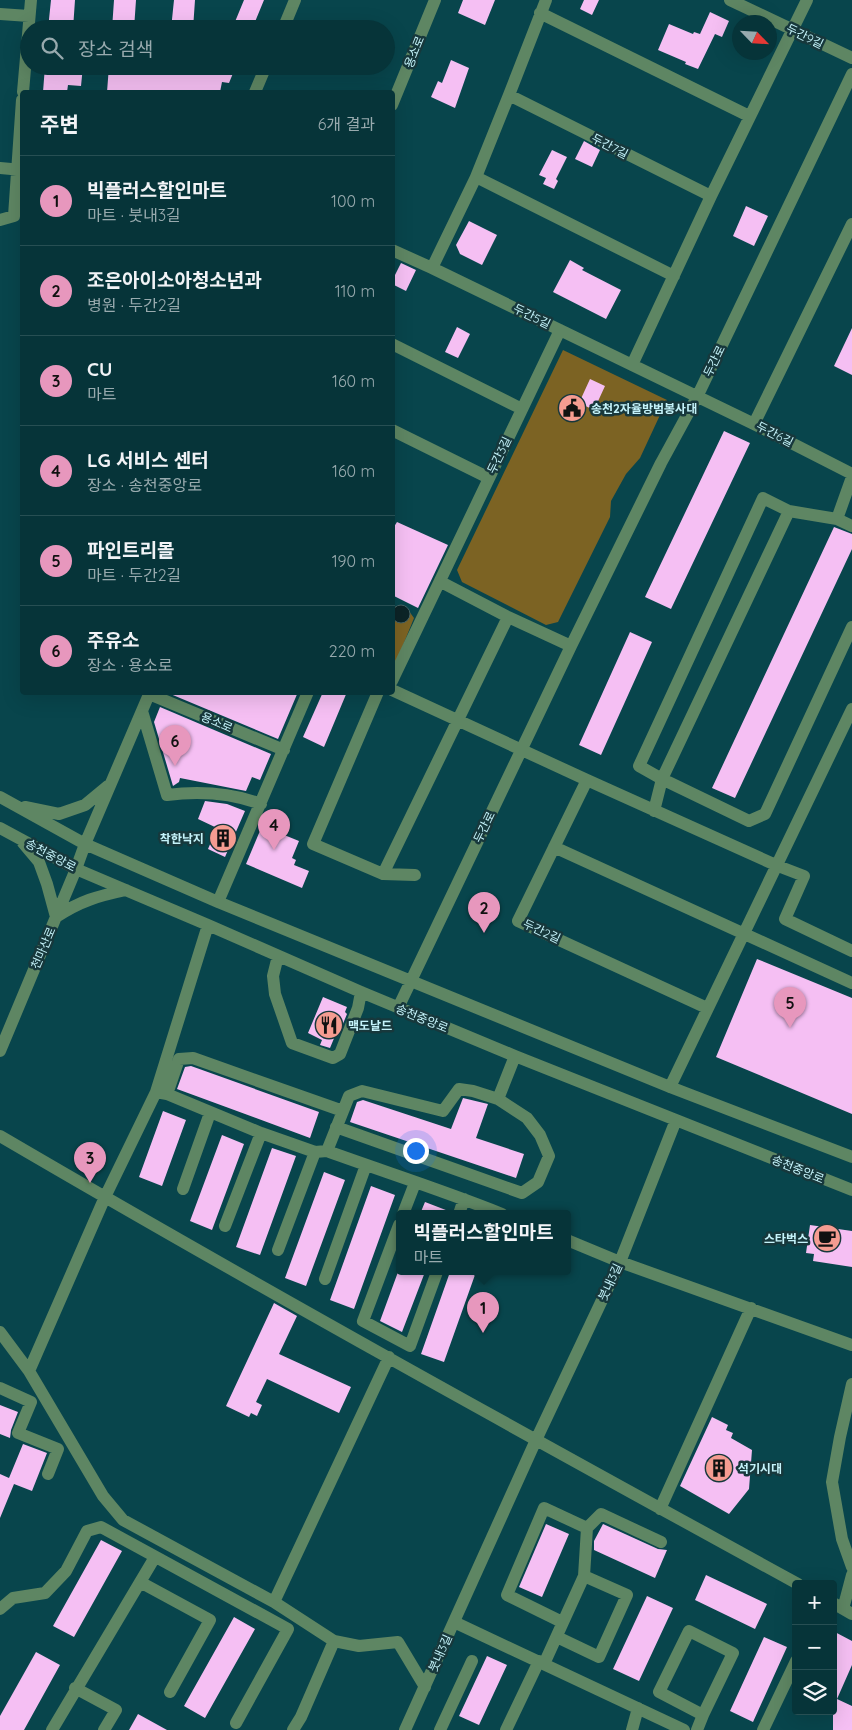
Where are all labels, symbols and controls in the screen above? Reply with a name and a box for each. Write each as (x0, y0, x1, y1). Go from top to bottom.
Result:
north arrow (732, 15, 777, 60)
search box (20, 20, 395, 75)
street label: 두간9길 (784, 21, 826, 51)
icon: search (38, 34, 66, 62)
street label: 용소로 (401, 34, 427, 70)
text: 장소 검색 (78, 37, 153, 61)
text: 주변 (40, 111, 79, 137)
text: 6개 결과 (318, 114, 375, 134)
street label: 두간7길 (589, 130, 631, 162)
text: 빅플러스할인마트 (87, 178, 227, 202)
text: 1 (53, 191, 59, 211)
text: 100 m (331, 191, 375, 211)
text: 마트 · 붓내3길 (87, 205, 181, 225)
text: 조은아이소아청소년과 (87, 268, 262, 292)
text: 2 (51, 281, 61, 301)
text: 110 m (335, 281, 375, 301)
text: 병원 · 두간2길 (87, 295, 181, 315)
street label: 두간5길 (511, 301, 553, 331)
street label: 두간로 (700, 343, 728, 379)
text: CU (87, 357, 112, 381)
text: 3 (52, 371, 60, 391)
text: 160 m (332, 371, 375, 391)
text: 마트 (87, 384, 116, 404)
public building icon: 송천2자율방범봉사대 (557, 393, 587, 423)
place label: 송천2자율방범봉사대 (591, 401, 697, 416)
street label: 두간6길 (754, 418, 796, 450)
street label: 두간3길 (484, 434, 514, 476)
text: LG 서비스 센터 (87, 448, 209, 472)
text: 4 (51, 461, 61, 481)
text: 160 m (332, 461, 375, 481)
text: 장소 · 송천중앙로 (87, 475, 202, 495)
text: 파인트리몰 (87, 538, 174, 562)
text: 5 (51, 551, 61, 571)
text: 190 m (332, 551, 375, 571)
text: 마트 · 두간2길 (87, 565, 181, 585)
text: 주유소 (87, 628, 139, 652)
text: 6 (52, 641, 60, 661)
text: 220 m (329, 641, 375, 661)
text: 장소 · 용소로 (87, 655, 172, 675)
street label: 용소로 (199, 709, 235, 735)
pin: 6 (159, 725, 191, 766)
pin: 4 (258, 809, 290, 850)
street label: 두간로 (470, 809, 498, 845)
building icon: 착한낙지 (208, 823, 238, 853)
place label: 착한낙지 (160, 831, 204, 846)
street label: 송천중앙로 (23, 835, 79, 875)
pin: 2 (468, 892, 500, 933)
street label: 두간2길 (521, 916, 563, 946)
street label: 천마산로 (27, 925, 59, 971)
pin: 5 (774, 987, 806, 1028)
street label: 송천중앙로 (394, 1001, 450, 1035)
restaurant icon: 맥도날드 (314, 1010, 344, 1040)
place label: 맥도날드 (348, 1018, 392, 1033)
your location (403, 1138, 429, 1164)
pin: 3 (74, 1142, 106, 1183)
street label: 송천중앙로 (770, 1152, 826, 1186)
popup (396, 1210, 571, 1275)
text: 빅플러스할인마트 (414, 1220, 553, 1244)
cafe icon: 스타벅스 (812, 1223, 842, 1253)
place label: 스타벅스 (764, 1231, 808, 1246)
text: 마트 (414, 1247, 443, 1267)
street label: 붓내3길 (595, 1261, 625, 1303)
pin: 1 (467, 1292, 499, 1333)
building icon: 석기시대 (704, 1453, 734, 1483)
place label: 석기시대 (738, 1461, 782, 1476)
map controls (792, 1580, 837, 1715)
button: + (792, 1580, 837, 1625)
button: − (792, 1625, 837, 1670)
street label: 붓내3길 (425, 1632, 455, 1674)
button: layers (792, 1670, 837, 1715)

